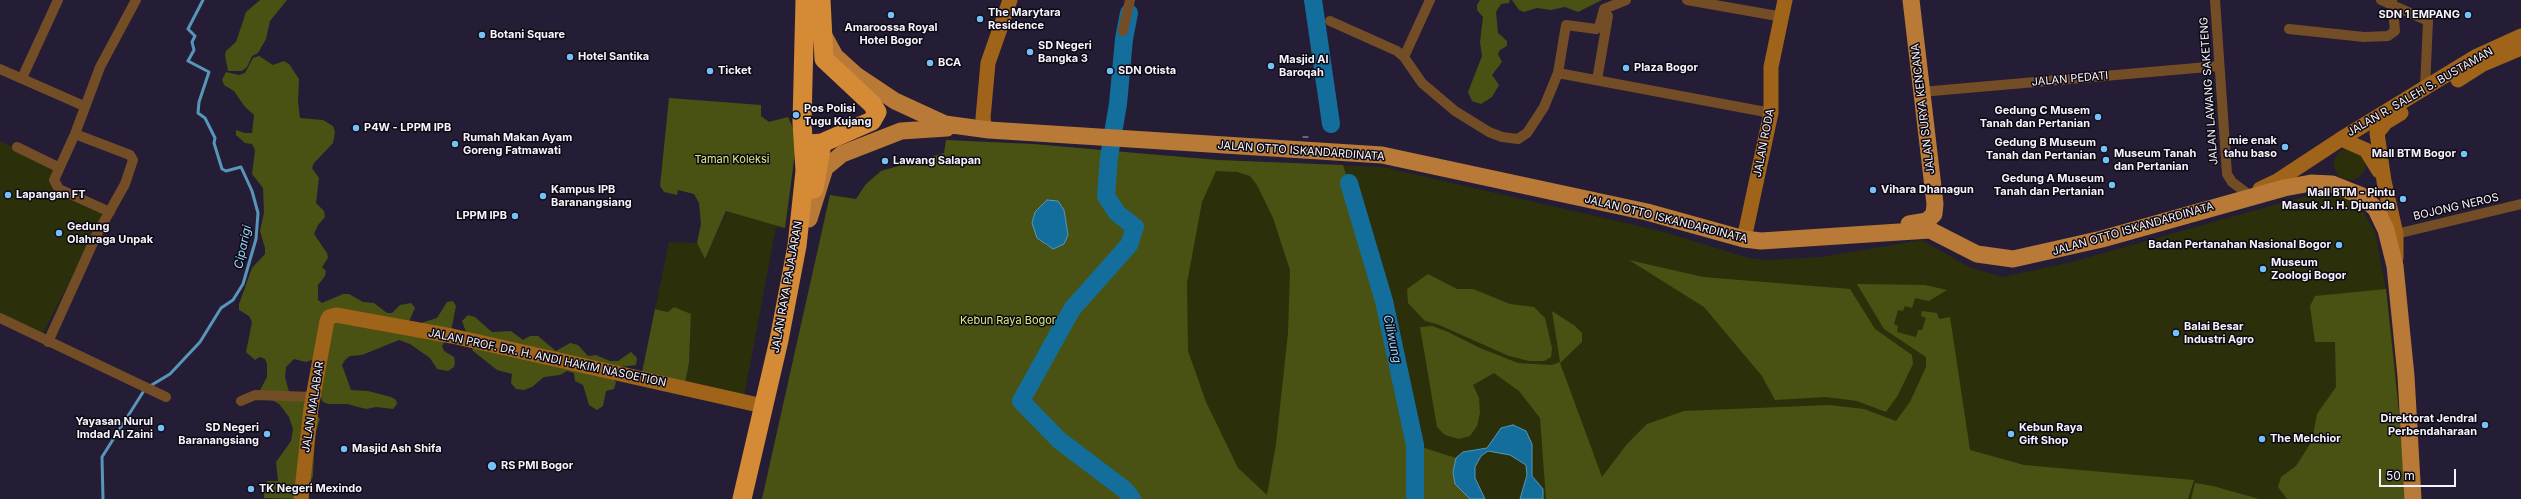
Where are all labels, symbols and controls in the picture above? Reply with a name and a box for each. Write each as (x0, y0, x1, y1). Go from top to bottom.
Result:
place label: The Marytara Residence (988, 6, 1061, 32)
place label: SDN 1 EMPANG (2379, 8, 2460, 22)
marker: Amaroossa Royal Hotel Bogor (886, 10, 896, 20)
marker: SDN 1 EMPANG (2463, 10, 2473, 20)
marker: The Marytara Residence (975, 14, 985, 24)
street label: JALAN LAWANG SAKETENG (2197, 17, 2221, 165)
place label: Amaroossa Royal Hotel Bogor (844, 21, 938, 47)
place label: Botani Square (490, 28, 565, 42)
marker: Botani Square (477, 30, 487, 40)
place label: SD Negeri Bangka 3 (1038, 39, 1092, 65)
street label: JALAN SURYA KENCANA (1908, 43, 1938, 175)
street label: JALAN R. SALEH S. BUSTAMAN (2345, 45, 2495, 139)
marker: SD Negeri Bangka 3 (1025, 47, 1035, 57)
place label: Hotel Santika (578, 50, 649, 64)
marker: Hotel Santika (565, 52, 575, 62)
place label: Masjid Al Baroqah (1279, 53, 1328, 79)
place label: BCA (938, 56, 961, 70)
marker: BCA (925, 58, 935, 68)
marker: Masjid Al Baroqah (1266, 61, 1276, 71)
place label: Plaza Bogor (1634, 61, 1698, 75)
marker: Plaza Bogor (1621, 63, 1631, 73)
place label: Ticket (718, 64, 752, 78)
place label: SDN Otista (1118, 64, 1176, 78)
marker: Ticket (705, 66, 715, 76)
marker: SDN Otista (1105, 66, 1115, 76)
street label: JALAN PEDATI (2031, 69, 2109, 89)
place label: Pos Polisi Tugu Kujang (804, 102, 871, 128)
place label: Gedung C Musem Tanah dan Pertanian (1980, 104, 2090, 130)
street label: JALAN RODA (1751, 108, 1777, 178)
marker: Pos Polisi Tugu Kujang (791, 110, 801, 120)
marker: Gedung C Musem Tanah dan Pertanian (2093, 112, 2103, 122)
place label: P4W - LPPM IPB (364, 121, 451, 135)
marker: P4W - LPPM IPB (351, 123, 361, 133)
place label: Rumah Makan Ayam Goreng Fatmawati (463, 131, 572, 157)
place label: mie enak tahu baso (2224, 134, 2277, 160)
place label: Gedung B Museum Tanah dan Pertanian (1986, 136, 2096, 162)
marker: Rumah Makan Ayam Goreng Fatmawati (450, 139, 460, 149)
street label: JALAN OTTO ISKANDARDINATA (1217, 139, 1385, 163)
marker: mie enak tahu baso (2280, 142, 2290, 152)
marker: Gedung B Museum Tanah dan Pertanian (2099, 144, 2109, 154)
place label: Museum Tanah dan Pertanian (2114, 147, 2196, 173)
place label: Mall BTM Bogor (2372, 147, 2456, 161)
marker: Mall BTM Bogor (2459, 149, 2469, 159)
park label: Taman Koleksi (694, 153, 770, 167)
place label: Lawang Salapan (893, 154, 981, 168)
marker: Museum Tanah dan Pertanian (2101, 155, 2111, 165)
marker: Lawang Salapan (880, 156, 890, 166)
place label: Gedung A Museum Tanah dan Pertanian (1994, 172, 2104, 198)
marker: Gedung A Museum Tanah dan Pertanian (2107, 180, 2117, 190)
place label: Kampus IPB Baranangsiang (551, 183, 632, 209)
place label: Vihara Dhanagun (1881, 183, 1974, 197)
marker: Vihara Dhanagun (1868, 185, 1878, 195)
place label: Mall BTM - Pintu Masuk Jl. H. Djuanda (2282, 186, 2395, 212)
place label: Lapangan FT (16, 188, 85, 202)
marker: Lapangan FT (3, 190, 13, 200)
marker: Kampus IPB Baranangsiang (538, 191, 548, 201)
street label: BOJONG NEROS (2412, 191, 2500, 223)
street label: JALAN OTTO ISKANDARDINATA (1583, 192, 1749, 246)
marker: Mall BTM - Pintu Masuk Jl. H. Djuanda (2398, 194, 2408, 204)
street label: JALAN OTTO ISKANDARDINATA (2051, 200, 2215, 258)
place label: LPPM IPB (456, 209, 507, 223)
marker: LPPM IPB (510, 211, 520, 221)
place label: Gedung Olahraga Unpak (67, 220, 153, 246)
street label: JALAN RAYA PAJAJARAN (769, 220, 805, 354)
water label: Ciparigi (231, 224, 255, 270)
marker: Gedung Olahraga Unpak (54, 228, 64, 238)
place label: Badan Pertanahan Nasional Bogor (2148, 238, 2331, 252)
marker: Badan Pertanahan Nasional Bogor (2334, 240, 2344, 250)
place label: Museum Zoologi Bogor (2271, 256, 2346, 282)
marker: Museum Zoologi Bogor (2258, 264, 2268, 274)
park label: Kebun Raya Bogor (960, 314, 1056, 328)
water label: Ciliwung (1380, 314, 1404, 364)
place label: Balai Besar Industri Agro (2184, 320, 2254, 346)
street label: JALAN PROF. DR. H. ANDI HAKIM NASOETION (427, 326, 667, 390)
marker: Balai Besar Industri Agro (2171, 328, 2181, 338)
street label: JALAN MALABAR (299, 361, 327, 453)
place label: Direktorat Jendral Perbendaharaan (2380, 412, 2477, 438)
place label: Yayasan Nurul Imdad Al Zaini (75, 415, 153, 441)
marker: Direktorat Jendral Perbendaharaan (2480, 420, 2490, 430)
place label: SD Negeri Baranangsiang (178, 421, 259, 447)
place label: Kebun Raya Gift Shop (2019, 421, 2083, 447)
marker: Yayasan Nurul Imdad Al Zaini (156, 423, 166, 433)
marker: SD Negeri Baranangsiang (262, 429, 272, 439)
marker: Kebun Raya Gift Shop (2006, 429, 2016, 439)
place label: The Melchior (2270, 432, 2341, 446)
marker: The Melchior (2257, 434, 2267, 444)
place label: Masjid Ash Shifa (352, 442, 442, 456)
marker: Masjid Ash Shifa (339, 444, 349, 454)
place label: RS PMI Bogor (501, 459, 573, 473)
marker: RS PMI Bogor (486, 460, 498, 472)
scale bar (2381, 461, 2458, 487)
text: 50 m (2386, 468, 2415, 483)
place label: TK Negeri Mexindo (259, 482, 362, 496)
marker: TK Negeri Mexindo (246, 484, 256, 494)

